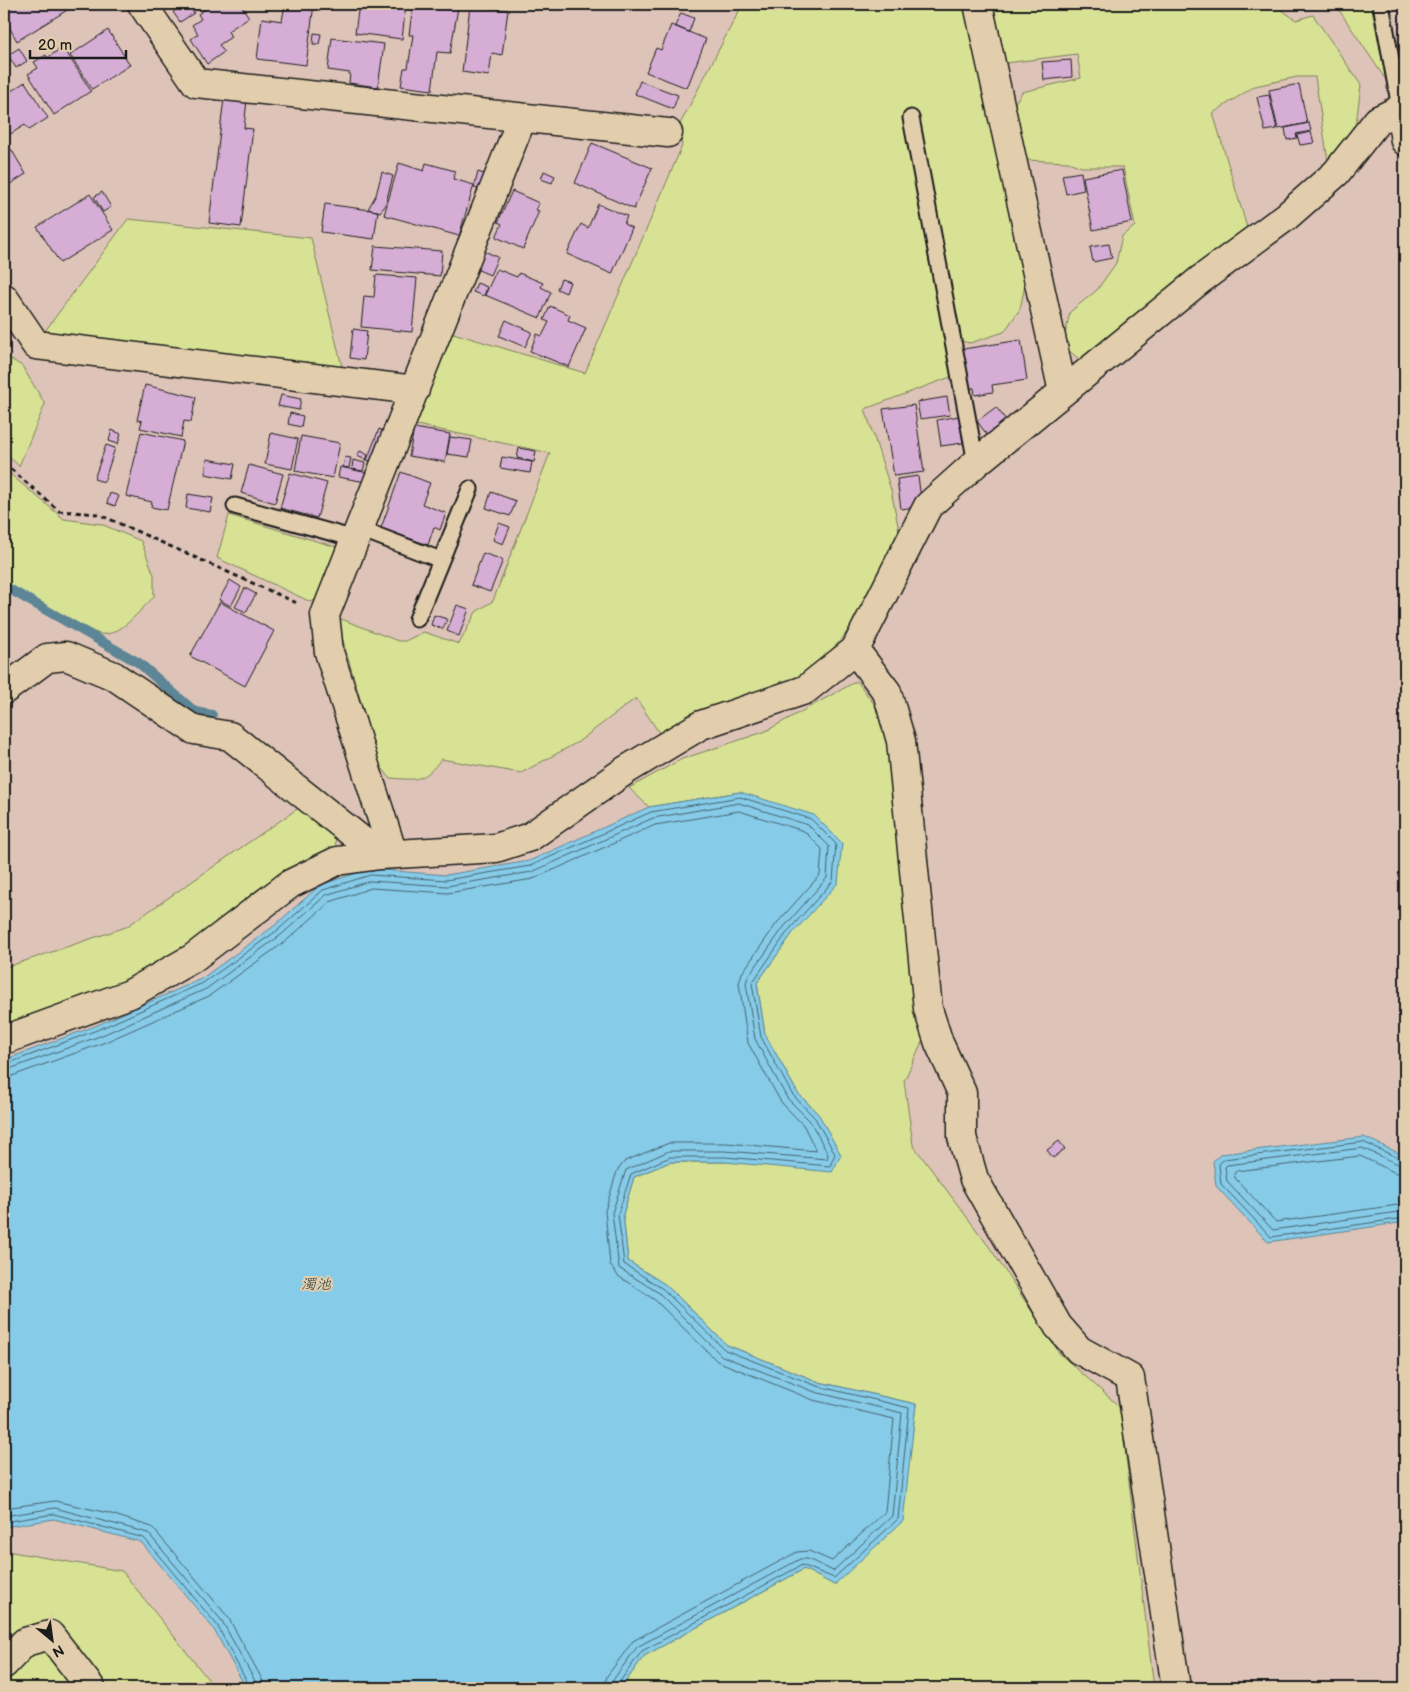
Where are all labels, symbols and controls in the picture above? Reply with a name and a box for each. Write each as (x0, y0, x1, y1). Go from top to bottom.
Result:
scale bar (30, 28, 126, 60)
text: 20 m (38, 36, 72, 55)
water label: 濁池 (301, 1275, 332, 1294)
north arrow (28, 1614, 78, 1664)
text: N (49, 1641, 67, 1661)

